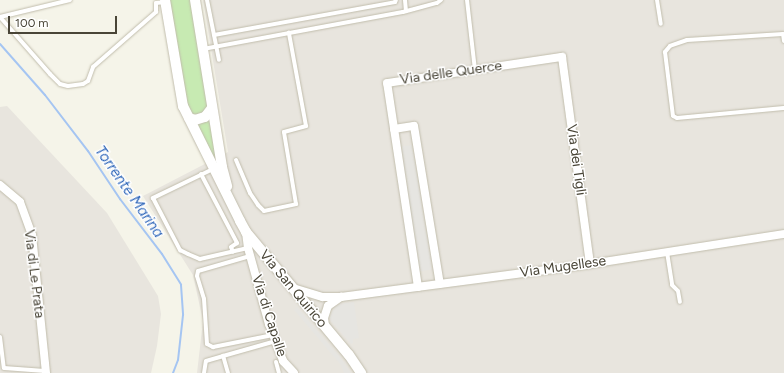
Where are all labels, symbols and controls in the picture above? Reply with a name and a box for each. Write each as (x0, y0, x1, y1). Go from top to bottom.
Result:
scale bar (10, 8, 119, 34)
text: 100 m (15, 16, 49, 30)
street label: Via delle Querce (399, 58, 503, 88)
street label: Via dei Tigli (563, 123, 589, 197)
water label: Torrente Marina (91, 143, 167, 241)
street label: Via di Le Prata (20, 229, 48, 319)
street label: Via San Quirico (256, 247, 330, 331)
street label: Via Mugellese (519, 253, 607, 281)
street label: Via di Capalle (248, 273, 290, 359)

